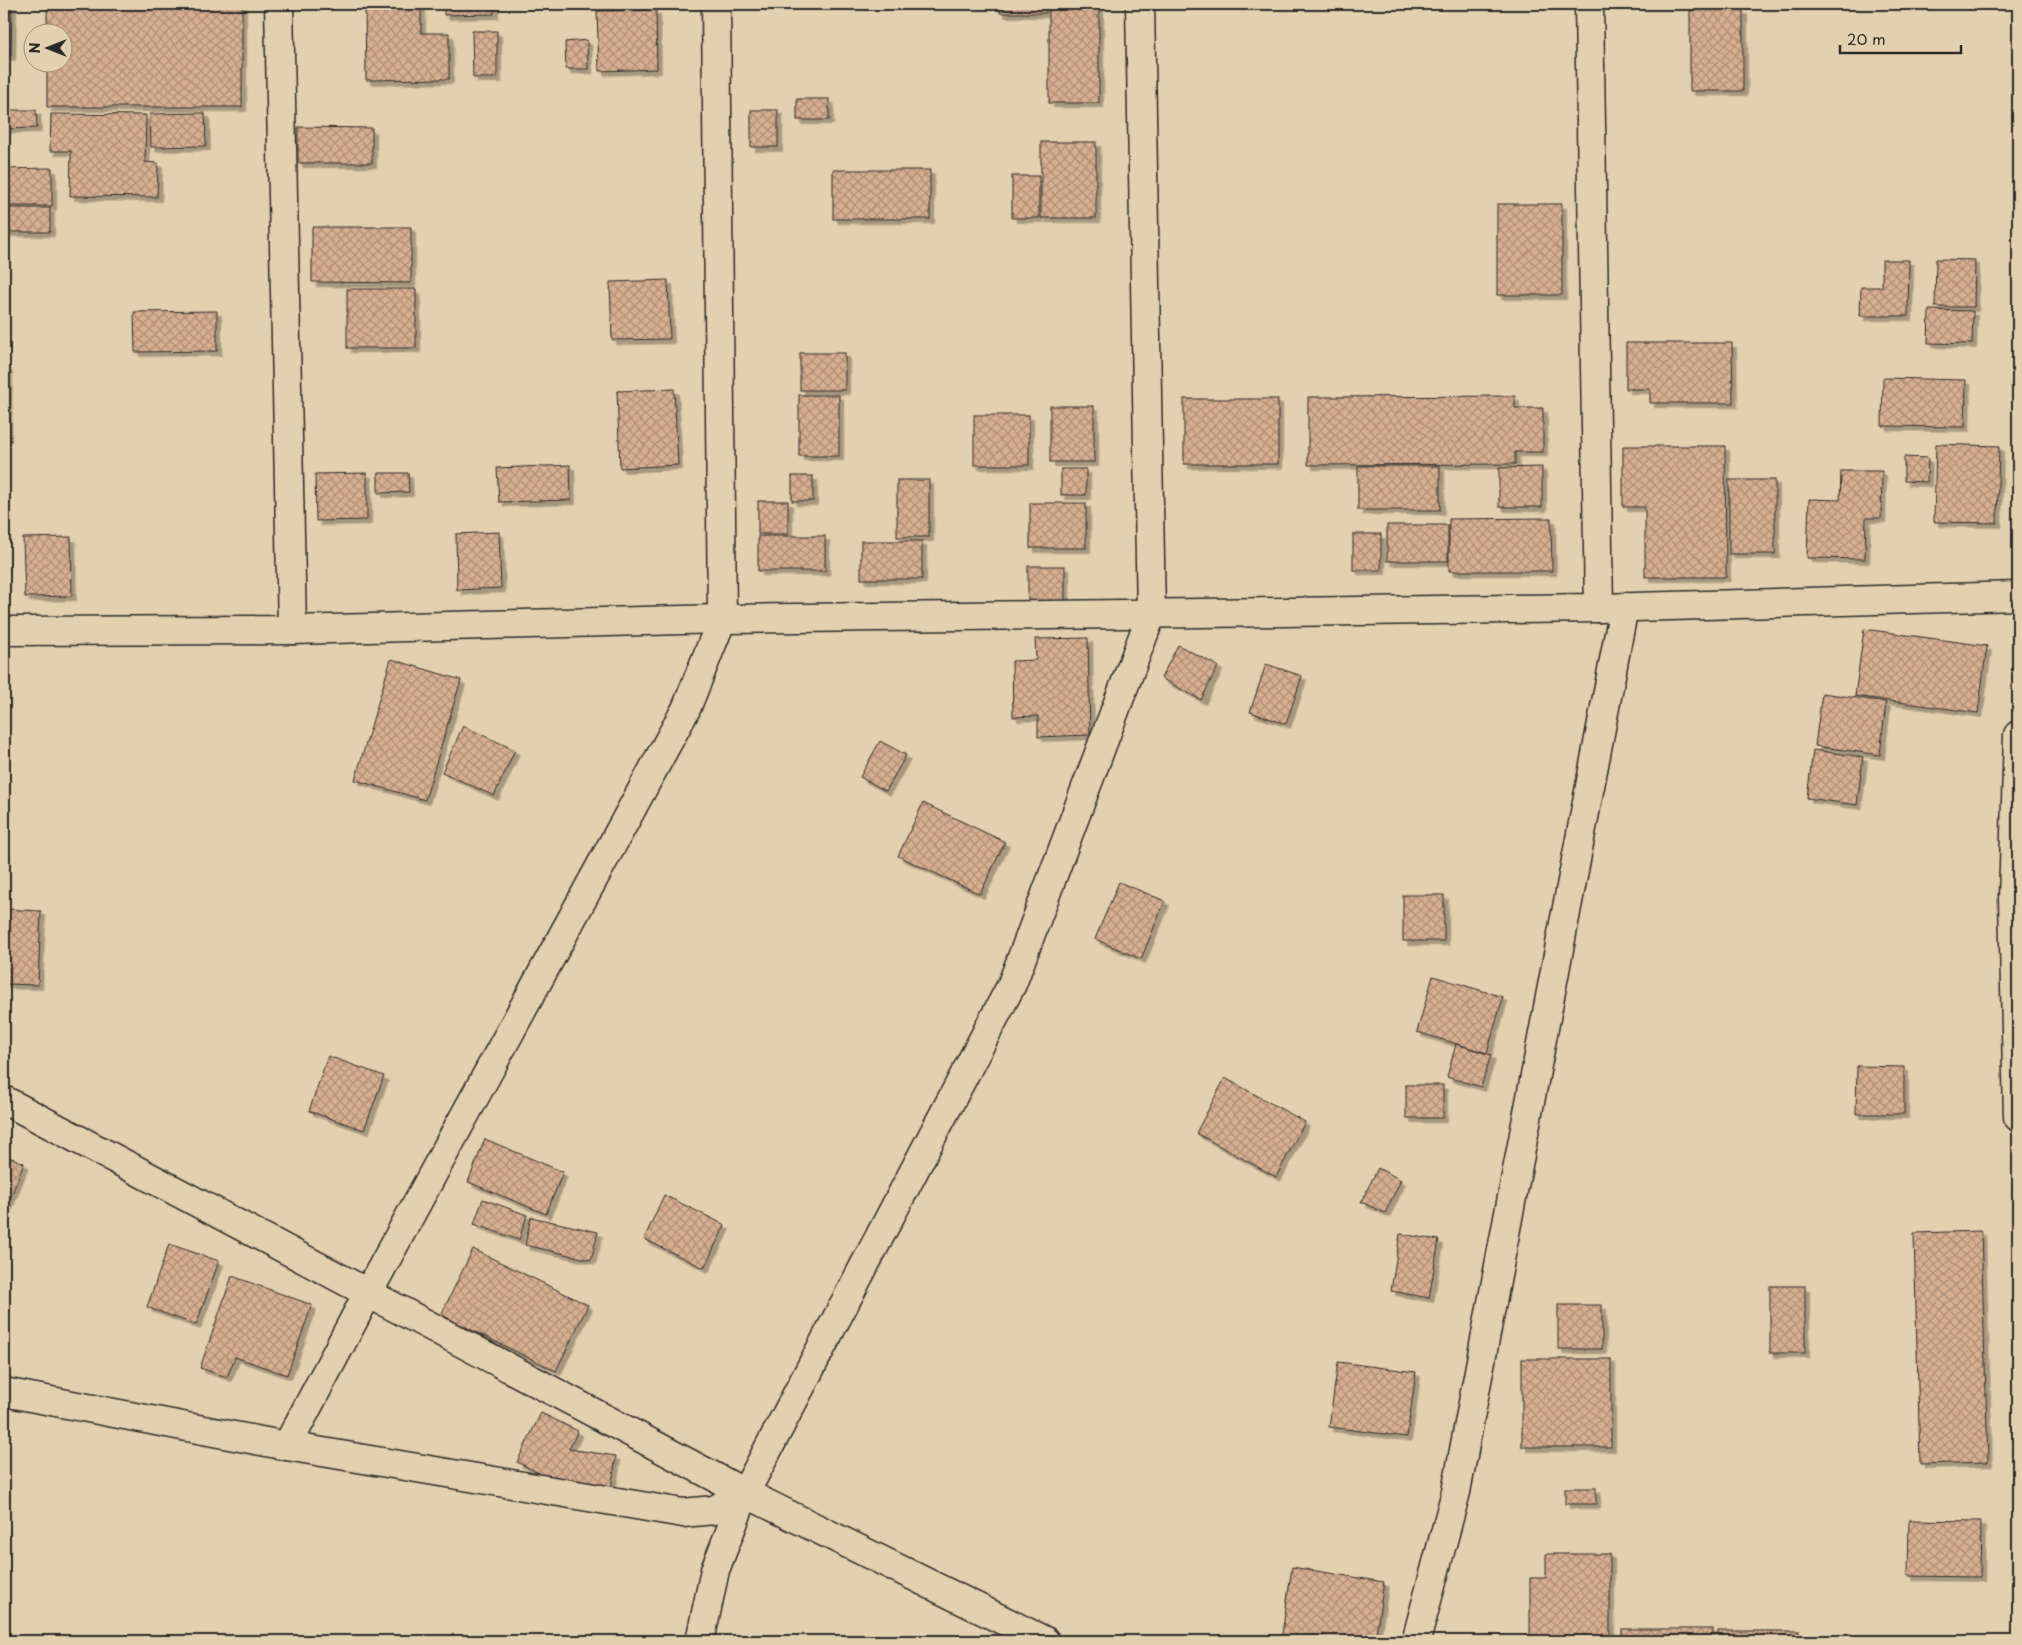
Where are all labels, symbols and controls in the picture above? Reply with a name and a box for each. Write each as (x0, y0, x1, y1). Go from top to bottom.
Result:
north arrow (22, 22, 72, 72)
scale bar (1840, 22, 1961, 54)
text: 20 m (1847, 27, 1886, 50)
text: N (24, 42, 45, 54)

